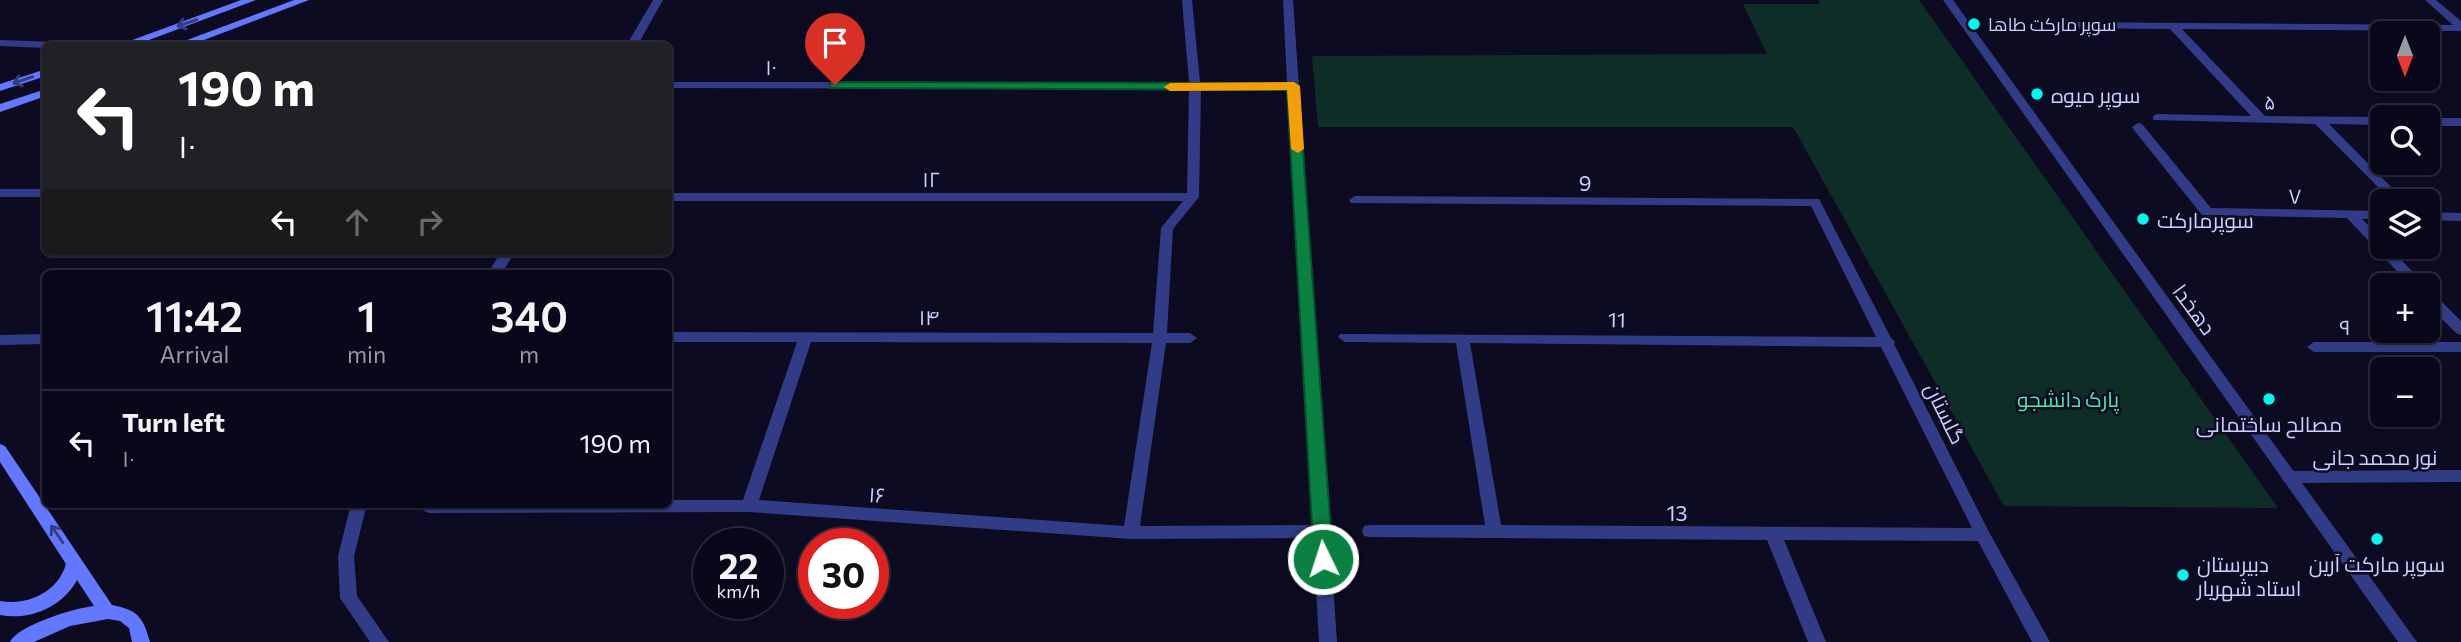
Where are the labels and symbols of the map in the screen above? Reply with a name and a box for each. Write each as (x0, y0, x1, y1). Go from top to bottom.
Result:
pin (805, 13, 865, 85)
place label: سوپر مارکت طاها (1988, 13, 2116, 37)
marker: سوپر مارکت طاها (1966, 16, 1982, 32)
one-way arrow (176, 18, 198, 30)
north arrow (2370, 21, 2440, 91)
street label: ۱۰ (765, 54, 777, 79)
one-way arrow (12, 75, 34, 87)
place label: سوپر میوه (2051, 82, 2141, 110)
marker: سوپر میوه (2029, 86, 2045, 102)
street label: ۵ (2264, 88, 2276, 114)
street label: ۱۲ (922, 166, 940, 191)
street label: 9 (1579, 170, 1591, 195)
street label: ۷ (2288, 182, 2302, 208)
place label: سوپرمارکت (2157, 207, 2254, 235)
marker: سوپرمارکت (2135, 211, 2151, 227)
street label: دهخدا (2168, 279, 2222, 339)
street label: ۱۴ (919, 304, 939, 329)
street label: 11 (1608, 306, 1626, 332)
street label: ۹ (2340, 314, 2350, 339)
street label: گلستان (1919, 378, 1971, 449)
park label: پارک دانشجو (2017, 386, 2119, 414)
marker: مصالح ساختمانی (2261, 391, 2277, 407)
place label: مصالح ساختمانی (2196, 411, 2342, 439)
street label: نور محمد جانی (2313, 444, 2437, 471)
street label: ۱۶ (868, 481, 886, 507)
street label: 13 (1667, 500, 1687, 525)
position arrow (1286, 522, 1360, 596)
one-way arrow (50, 525, 64, 544)
speed limit sign: 30 (798, 528, 889, 619)
marker: سوپر مارکت آرین (2369, 531, 2385, 547)
place label: دبیرستان استاد شهریار (2196, 551, 2301, 602)
place label: سوپر مارکت آرین (2309, 551, 2445, 579)
marker: دبیرستان استاد شهریار (2175, 567, 2191, 583)

